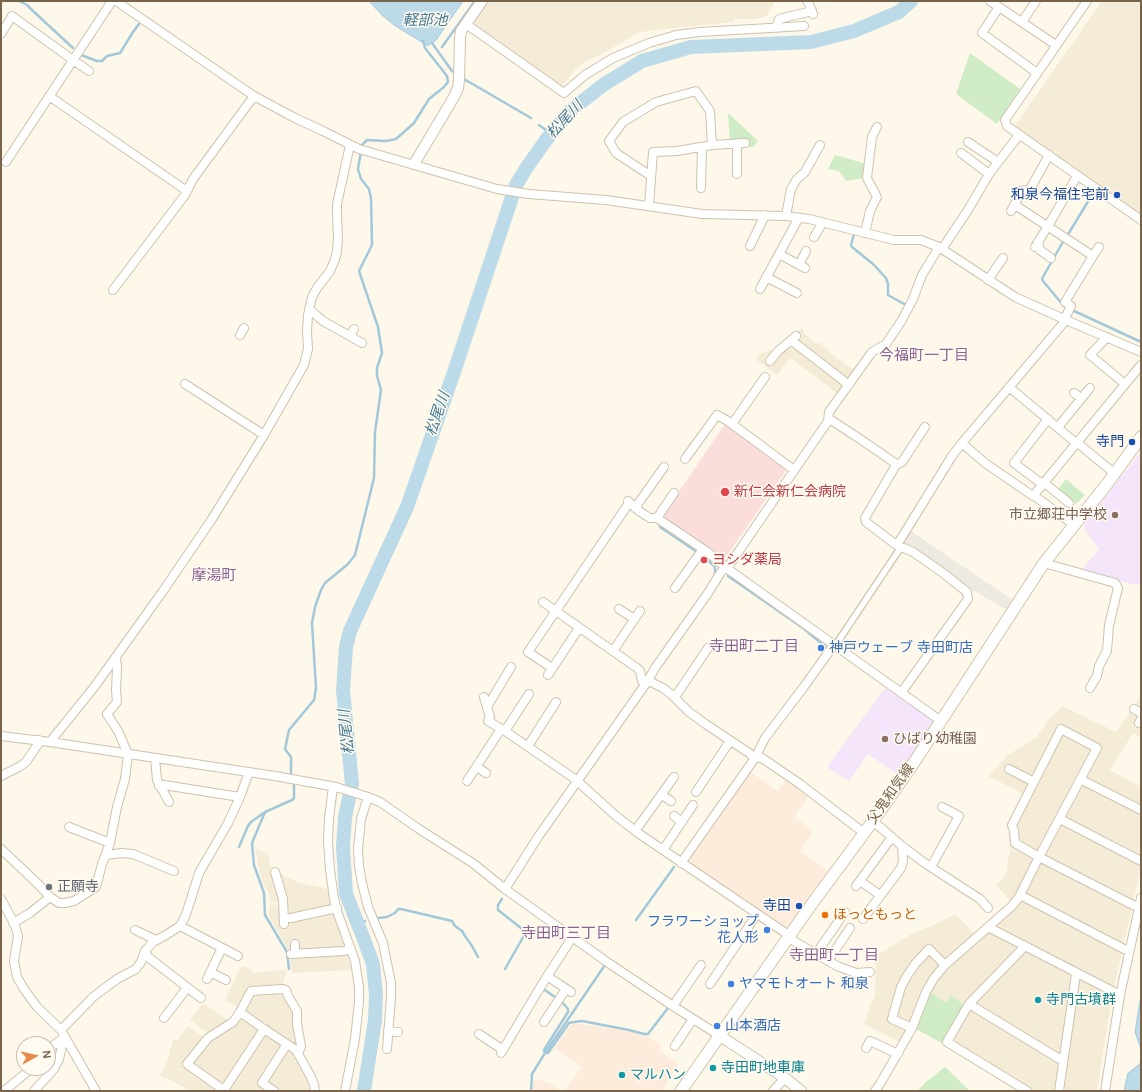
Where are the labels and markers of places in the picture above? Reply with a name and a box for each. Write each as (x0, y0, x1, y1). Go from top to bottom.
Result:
place label: 和泉今福住宅前 (1011, 187, 1109, 203)
marker: 和泉今福住宅前 (1112, 190, 1122, 200)
place label: 寺門 (1096, 434, 1124, 450)
marker: 寺門 (1127, 437, 1137, 447)
place label: 新仁会新仁会病院 (734, 484, 846, 500)
marker: 新仁会新仁会病院 (719, 486, 731, 498)
place label: 市立郷荘中学校 (1009, 507, 1107, 523)
marker: 市立郷荘中学校 (1110, 510, 1120, 520)
place label: ヨシダ薬局 (712, 552, 782, 568)
marker: ヨシダ薬局 (699, 555, 709, 565)
place label: 神戸ウェーブ 寺田町店 (829, 640, 973, 656)
marker: 神戸ウェーブ 寺田町店 (816, 643, 826, 653)
place label: ひばり幼稚園 (893, 731, 977, 747)
marker: ひばり幼稚園 (880, 734, 890, 744)
place label: 正願寺 (57, 879, 99, 895)
marker: 正願寺 (44, 882, 54, 892)
place label: 寺田 (763, 898, 791, 914)
marker: 寺田 (794, 901, 804, 911)
place label: ほっともっと (833, 907, 917, 923)
marker: ほっともっと (820, 910, 830, 920)
place label: フラワーショップ 花人形 (647, 914, 759, 946)
marker: フラワーショップ 花人形 (762, 925, 772, 935)
place label: ヤマモトオート 和泉 (739, 976, 869, 992)
marker: ヤマモトオート 和泉 (726, 979, 736, 989)
place label: 寺門古墳群 (1046, 992, 1116, 1008)
marker: 寺門古墳群 (1033, 995, 1043, 1005)
place label: 山本酒店 (725, 1018, 781, 1034)
marker: 山本酒店 (712, 1021, 722, 1031)
place label: 寺田町地車庫 (721, 1060, 805, 1076)
marker: 寺田町地車庫 (708, 1063, 718, 1073)
place label: マルハン (630, 1067, 686, 1083)
marker: マルハン (617, 1070, 627, 1080)

